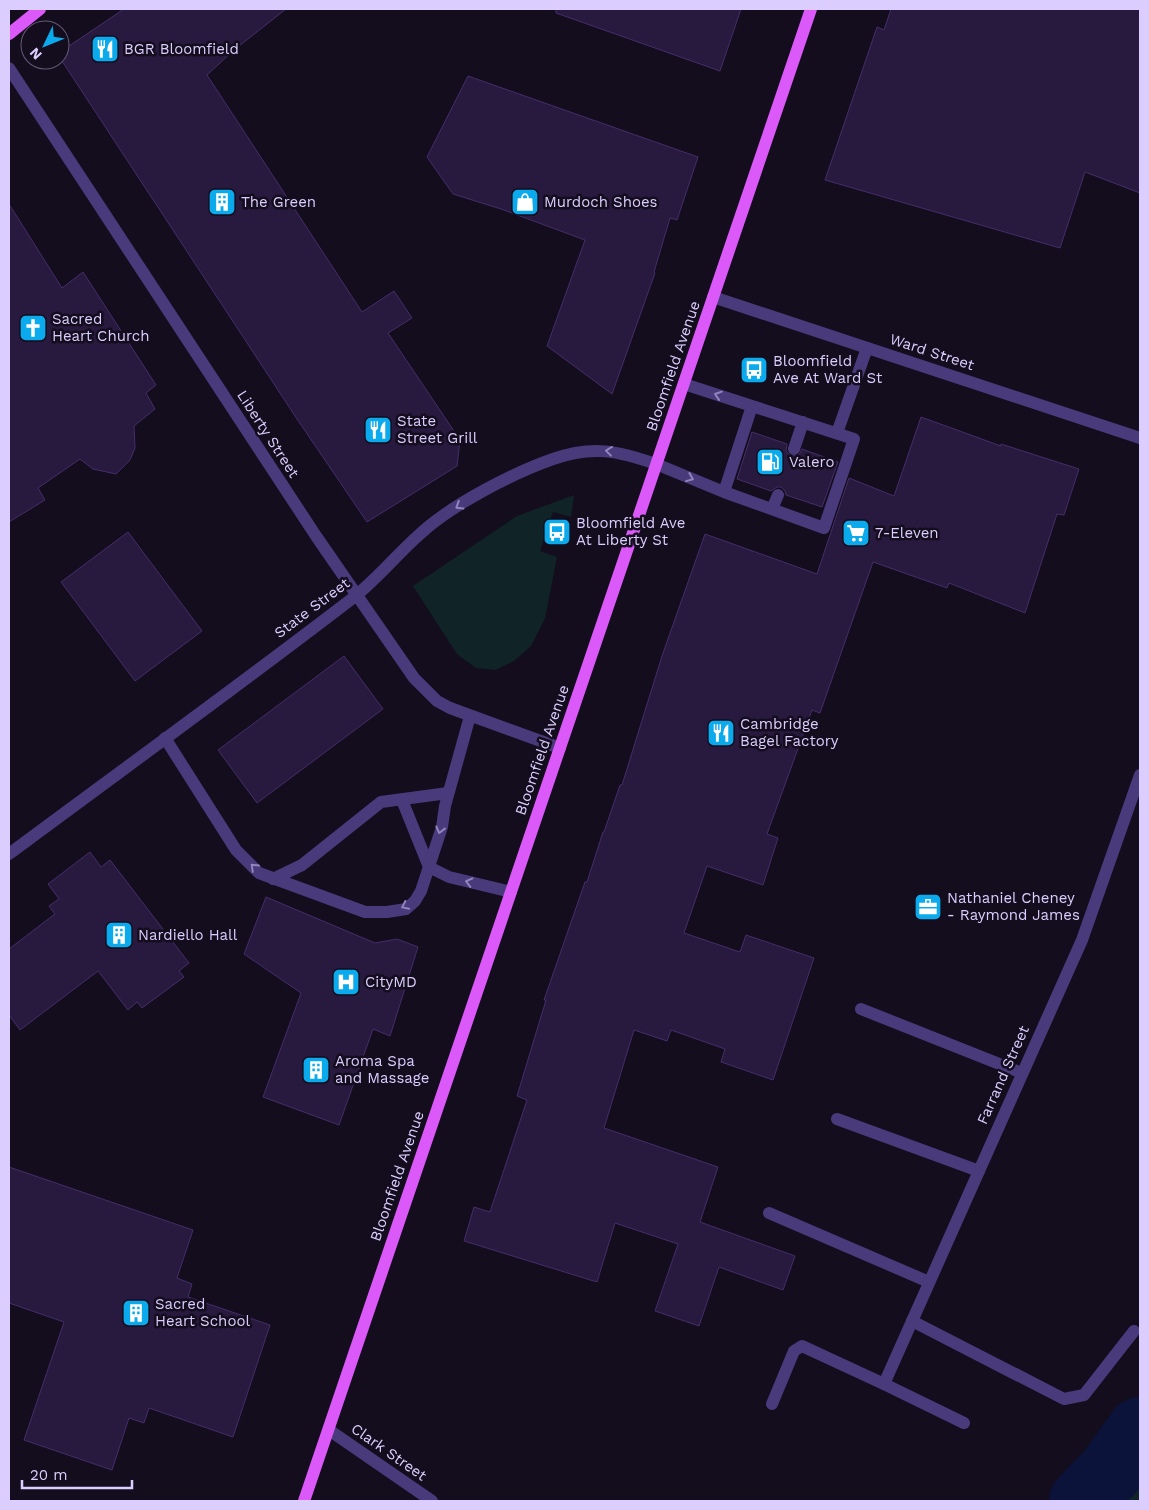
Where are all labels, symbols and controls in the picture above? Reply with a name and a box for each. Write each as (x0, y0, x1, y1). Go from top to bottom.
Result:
north arrow (20, 20, 70, 70)
restaurant icon: BGR Bloomfield (90, 34, 120, 64)
place label: BGR Bloomfield (124, 40, 239, 58)
text: N (26, 45, 45, 63)
building icon: The Green (207, 187, 237, 217)
shop icon: Murdoch Shoes (510, 187, 540, 217)
place label: The Green (241, 193, 316, 211)
place label: Murdoch Shoes (544, 193, 658, 211)
street label: Bloomfield Avenue (642, 298, 704, 434)
place label: Sacred Heart Church (52, 310, 150, 345)
church icon: Sacred Heart Church (18, 313, 48, 343)
street label: Ward Street (887, 330, 977, 374)
place label: Bloomfield Ave At Ward St (773, 352, 883, 387)
bus stop icon: Bloomfield Ave At Ward St (739, 355, 769, 385)
street label: Liberty Street (233, 387, 303, 482)
one-way arrow (714, 391, 723, 401)
place label: State Street Grill (397, 412, 478, 447)
restaurant icon: State Street Grill (363, 415, 393, 445)
one-way arrow (605, 446, 613, 457)
fuel station icon: Valero (755, 447, 785, 477)
place label: Valero (789, 453, 834, 471)
one-way arrow (685, 472, 694, 482)
one-way arrow (455, 499, 464, 509)
place label: Bloomfield Ave At Liberty St (576, 514, 686, 549)
bus stop icon: Bloomfield Ave At Liberty St (542, 517, 572, 547)
supermarket icon: 7-Eleven (841, 518, 871, 548)
place label: 7-Eleven (875, 524, 939, 542)
street label: State Street (271, 574, 354, 642)
street label: Bloomfield Avenue (511, 682, 573, 818)
place label: Cambridge Bagel Factory (740, 715, 839, 750)
restaurant icon: Cambridge Bagel Factory (706, 718, 736, 748)
one-way arrow (435, 826, 446, 835)
one-way arrow (251, 864, 260, 873)
one-way arrow (465, 877, 474, 888)
place label: Nathaniel Cheney - Raymond James (947, 889, 1080, 924)
office icon: Nathaniel Cheney - Raymond James (913, 892, 943, 922)
one-way arrow (402, 900, 411, 910)
building icon: Nardiello Hall (104, 920, 134, 950)
place label: Nardiello Hall (138, 926, 238, 944)
hospital icon: CityMD (331, 967, 361, 997)
place label: CityMD (365, 973, 417, 991)
street label: Farrand Street (973, 1022, 1033, 1127)
place label: Aroma Spa and Massage (335, 1052, 429, 1087)
building icon: Aroma Spa and Massage (301, 1055, 331, 1085)
street label: Bloomfield Avenue (366, 1108, 428, 1244)
place label: Sacred Heart School (155, 1295, 250, 1330)
building icon: Sacred Heart School (121, 1298, 151, 1328)
street label: Clark Street (348, 1419, 431, 1485)
scale bar (22, 1458, 132, 1490)
text: 20 m (30, 1466, 68, 1484)

